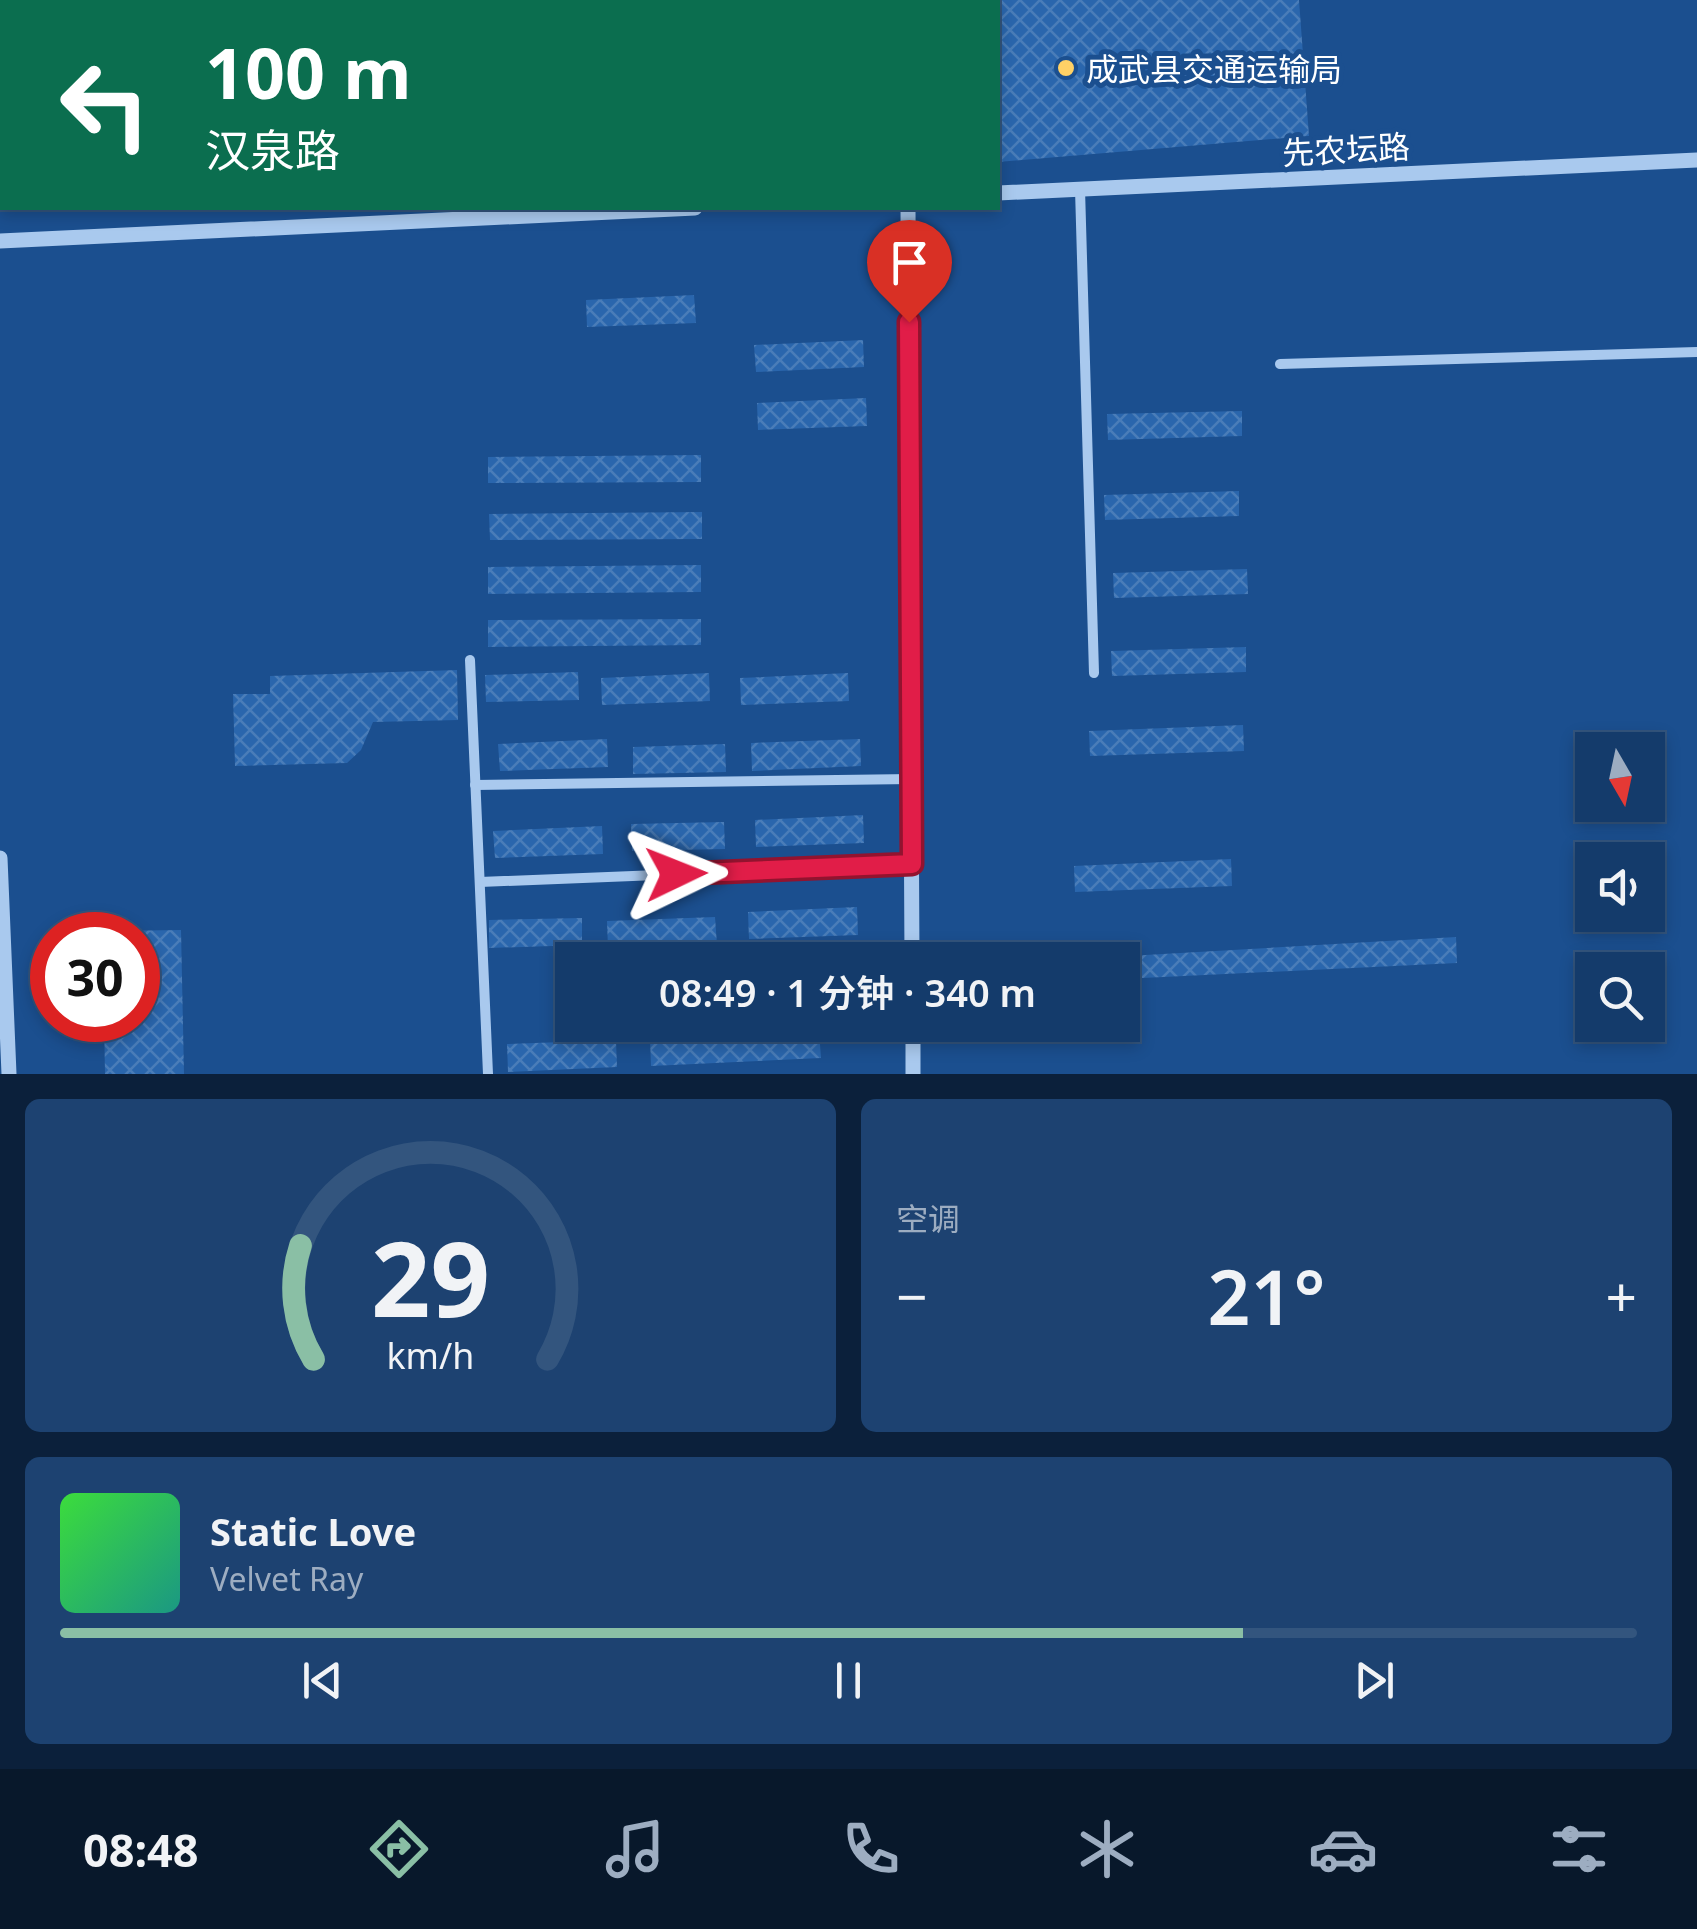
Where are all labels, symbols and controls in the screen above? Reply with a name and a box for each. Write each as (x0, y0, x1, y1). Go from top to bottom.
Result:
text: 100 m (205, 24, 412, 120)
icon: left (40, 40, 170, 170)
place label: 成武县交通运输局 (1086, 47, 1342, 90)
marker: 成武县交通运输局 (1055, 57, 1077, 79)
text: 汉泉路 (205, 119, 340, 180)
street label: 先农坛路 (1281, 124, 1411, 174)
pin (867, 220, 952, 323)
icon: arrive (882, 235, 937, 290)
north arrow (1575, 732, 1665, 822)
map controls (1575, 732, 1665, 1042)
position arrow (624, 822, 728, 926)
button: sound (1575, 842, 1665, 932)
speed limit sign: 30 (30, 912, 160, 1042)
button: search (1575, 952, 1665, 1042)
text: 08:49 · 1 分钟 · 340 m (659, 966, 1036, 1018)
text: 空调 (896, 1197, 960, 1240)
text: 29 (371, 1206, 490, 1347)
text: 21° (1208, 1245, 1325, 1347)
text: − (896, 1258, 927, 1333)
text: + (1606, 1258, 1637, 1333)
text: km/h (387, 1331, 474, 1379)
text: Static Love (210, 1505, 416, 1557)
text: Velvet Ray (210, 1557, 363, 1600)
icon: previous (295, 1653, 350, 1708)
icon: pause (821, 1653, 876, 1708)
icon: next (1347, 1653, 1402, 1708)
icon: directions (364, 1814, 434, 1884)
icon: music (600, 1814, 670, 1884)
icon: phone (836, 1814, 906, 1884)
icon: climate (1072, 1814, 1142, 1884)
icon: car (1308, 1814, 1378, 1884)
icon: filters (1544, 1814, 1614, 1884)
text: 08:48 (83, 1819, 199, 1880)

